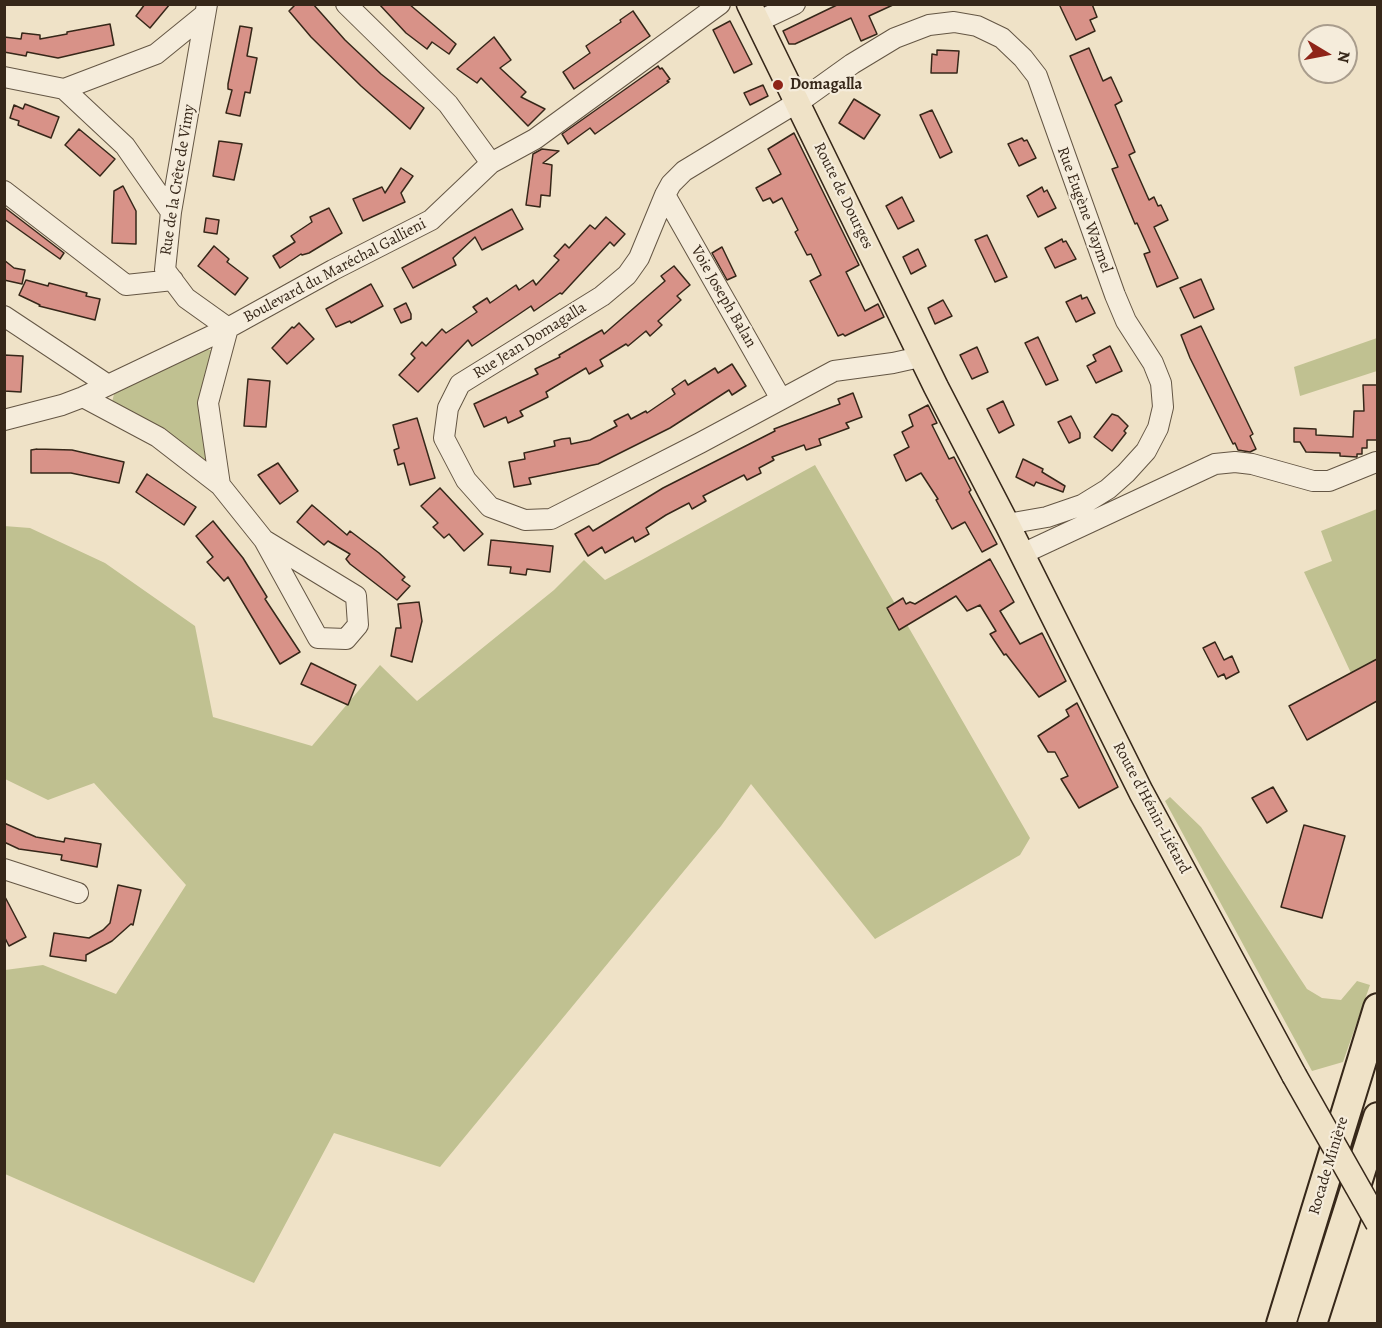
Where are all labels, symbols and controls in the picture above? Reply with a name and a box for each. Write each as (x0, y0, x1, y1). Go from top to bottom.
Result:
north arrow (1298, 24, 1358, 84)
text: N (1332, 49, 1356, 64)
place label: Domagalla (790, 75, 862, 95)
marker: Domagalla (771, 78, 785, 92)
street label: Rue de la Crête de Vimy (157, 103, 199, 257)
street label: Route de Dourges (809, 140, 877, 252)
street label: Rue Eugène Waymel (1052, 144, 1116, 276)
street label: Boulevard du Maréchal Gallieni (240, 215, 430, 327)
street label: Voie Joseph Balan (686, 242, 760, 352)
street label: Rue Jean Domagalla (470, 298, 590, 384)
street label: Route d'Hénin-Liétard (1108, 739, 1194, 877)
street label: Rocade Minière (1305, 1115, 1353, 1217)

